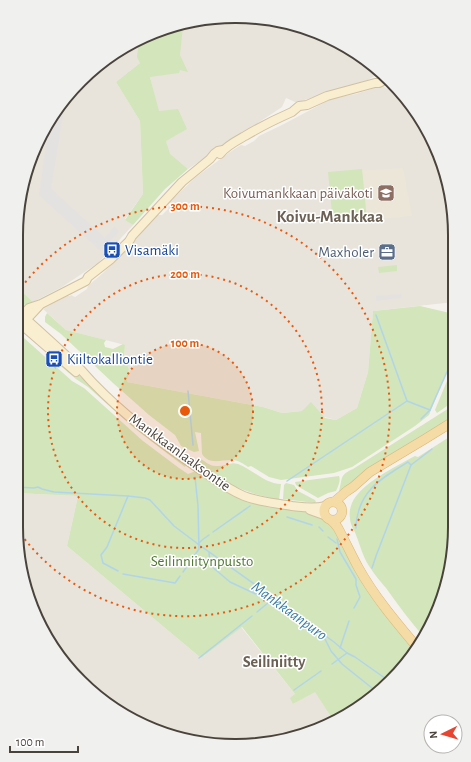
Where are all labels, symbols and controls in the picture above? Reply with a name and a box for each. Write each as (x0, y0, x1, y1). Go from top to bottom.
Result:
school or university icon: Koivumankkaan päiväkoti (376, 183, 396, 203)
place label: Koivumankkaan päiväkoti (223, 186, 373, 201)
text: 300 m (170, 200, 200, 212)
district label: Koivu-Mankkaa (277, 208, 383, 225)
bus stop icon: Visamäki (102, 240, 122, 260)
office icon: Maxholer (377, 242, 397, 262)
place label: Visamäki (125, 243, 179, 258)
place label: Maxholer (318, 245, 374, 260)
text: 200 m (170, 268, 200, 280)
text: 100 m (171, 337, 199, 349)
bus stop icon: Kiiltokalliontie (44, 349, 64, 369)
place label: Kiiltokalliontie (67, 352, 153, 367)
centre of rings (178, 404, 192, 418)
street label: Mankkaanlaaksontie (126, 411, 233, 494)
park label: Seilinniitynpuisto (151, 554, 253, 569)
water label: Mankkaanpuro (248, 578, 330, 644)
district label: Seiliniitty (243, 654, 306, 671)
north arrow (423, 714, 463, 754)
scale bar (10, 728, 78, 754)
text: N (428, 731, 439, 739)
text: 100 m (16, 736, 44, 748)

